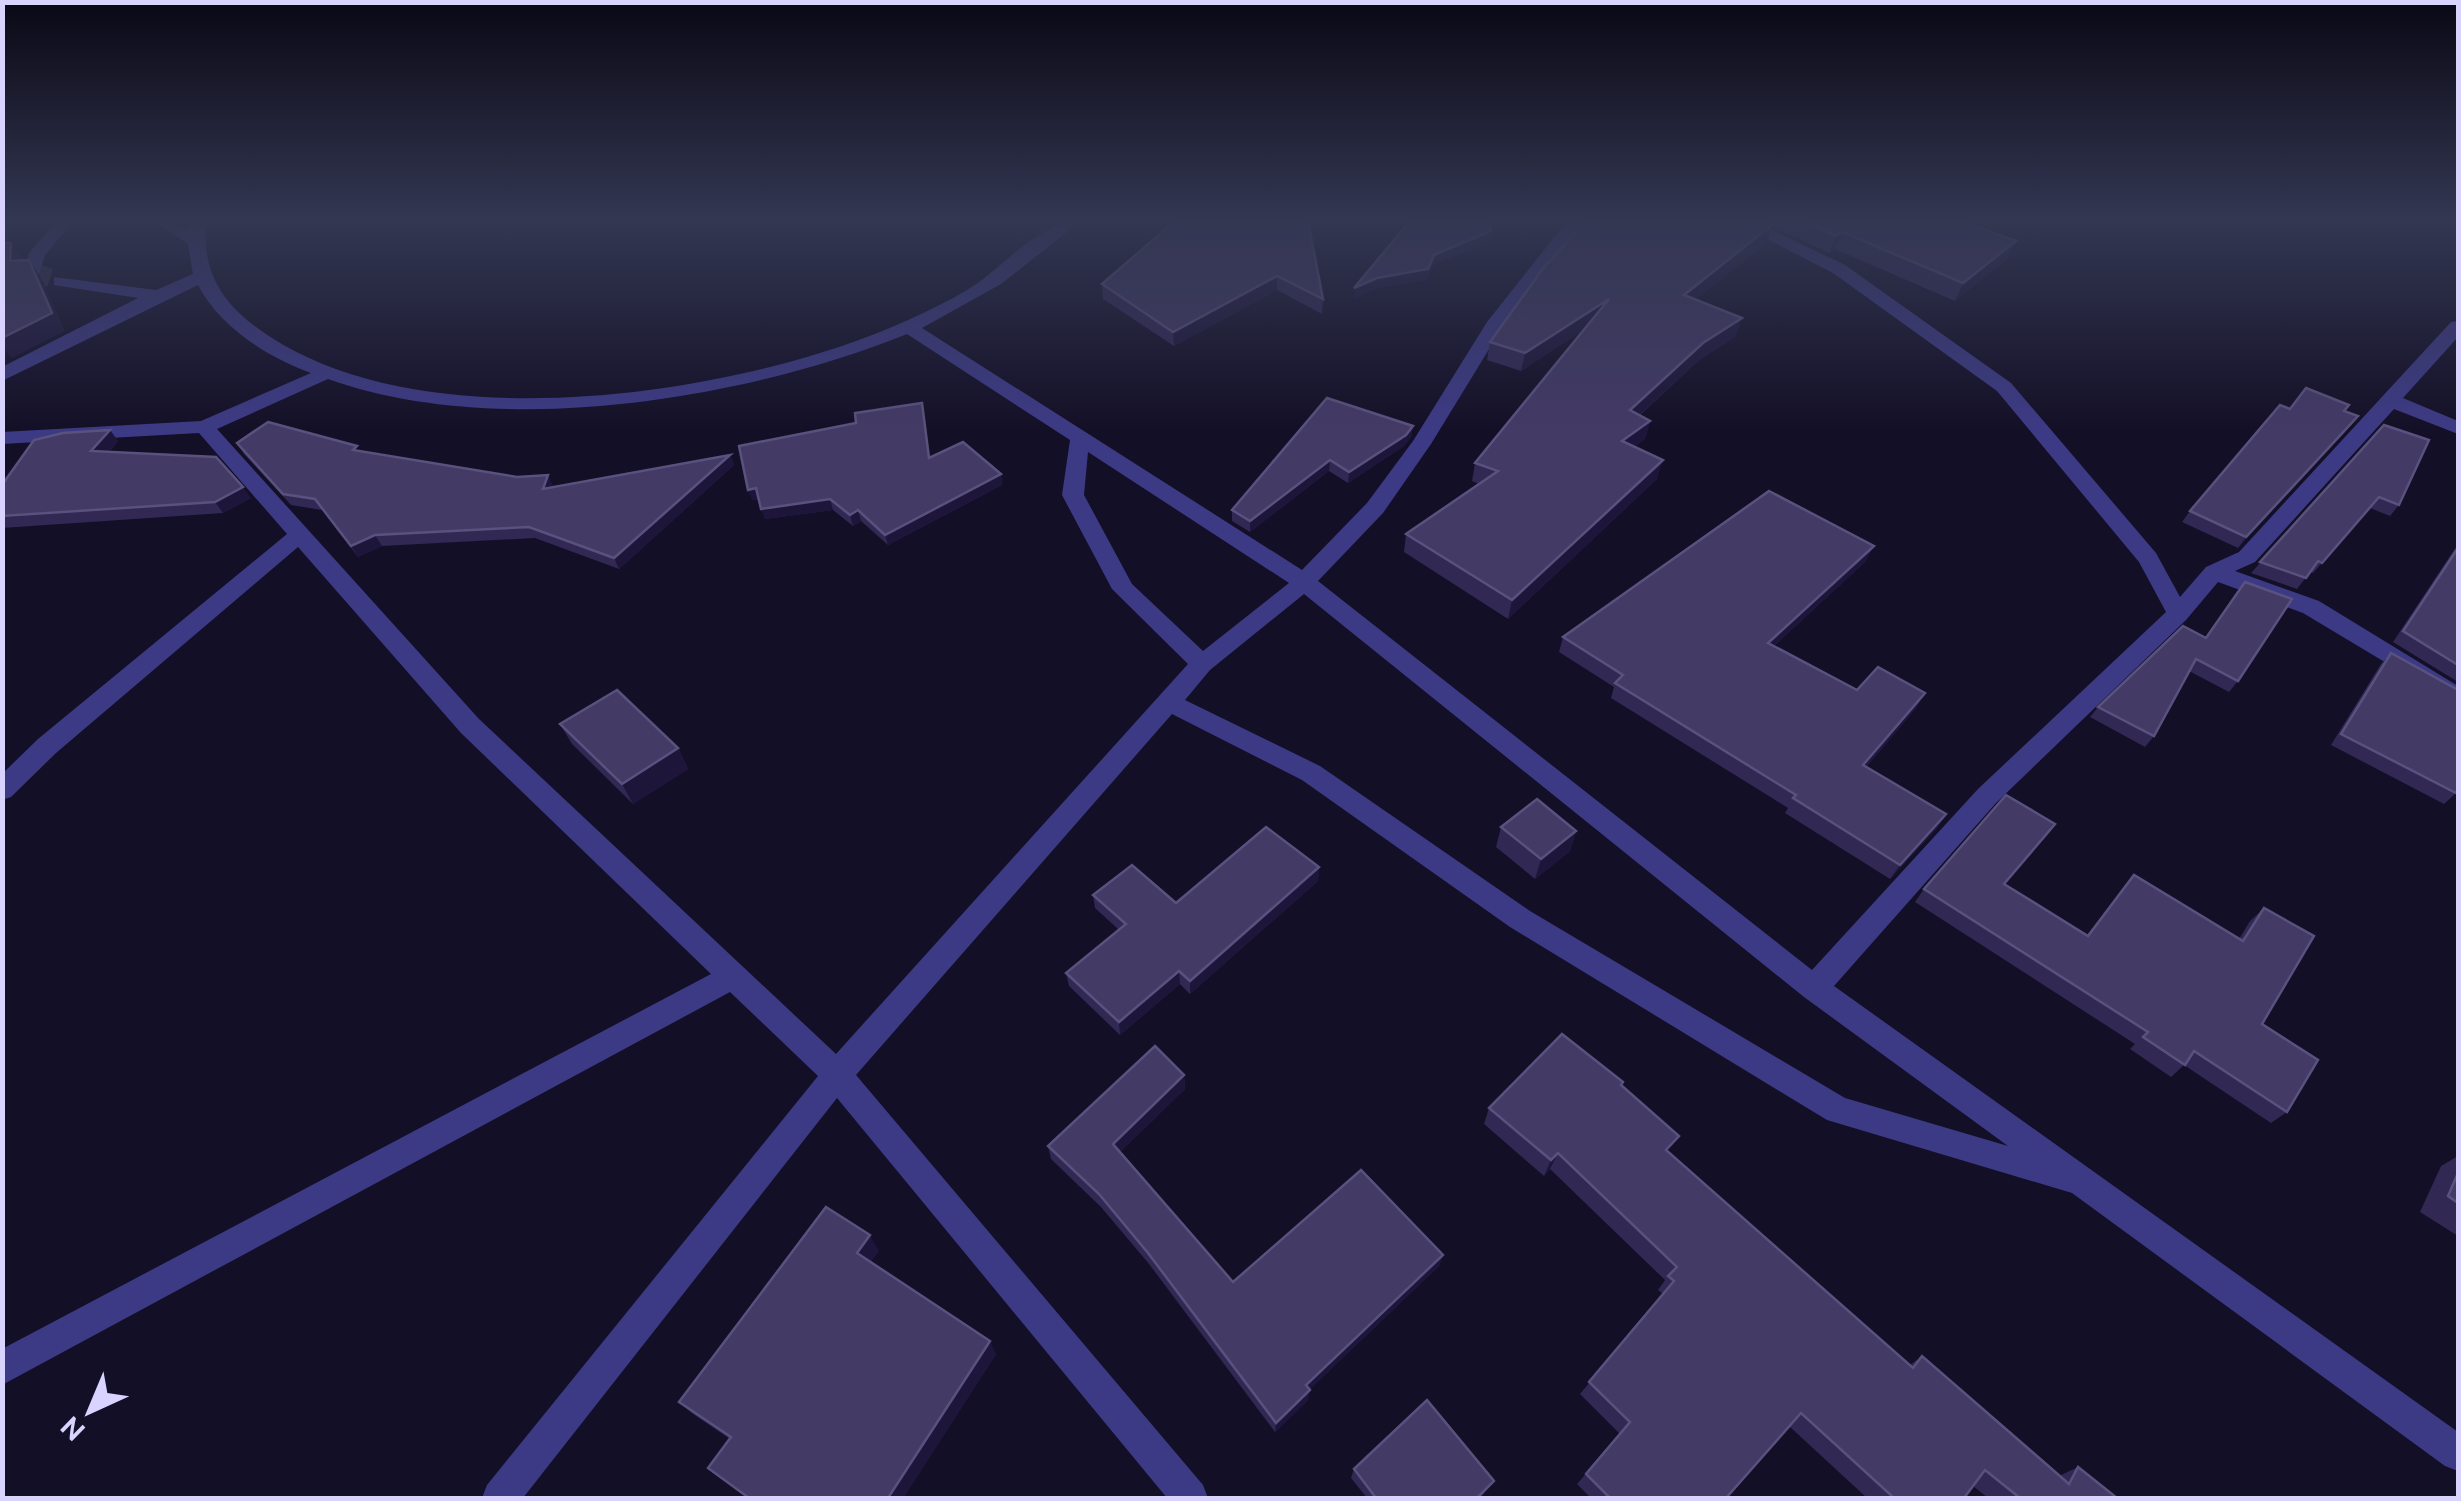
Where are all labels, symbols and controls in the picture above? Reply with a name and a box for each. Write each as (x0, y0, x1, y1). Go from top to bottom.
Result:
north arrow (40, 1361, 140, 1461)
text: N (54, 1411, 91, 1448)

